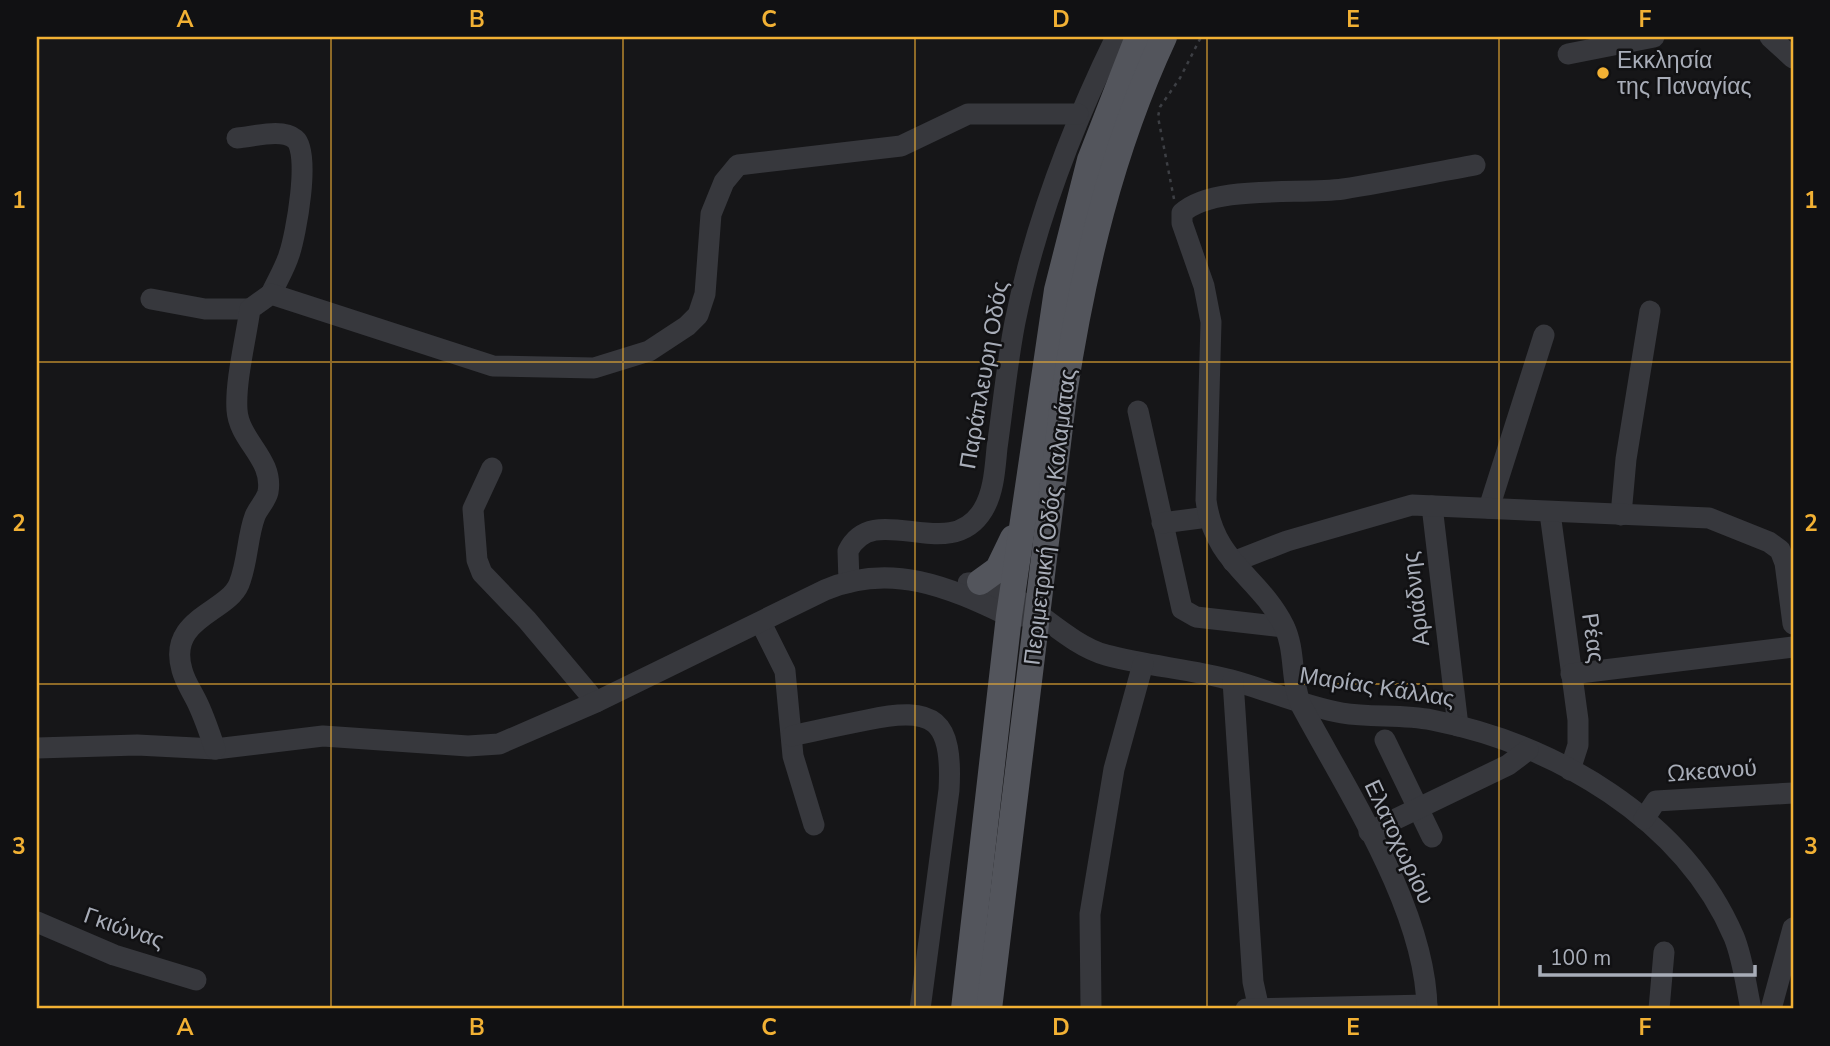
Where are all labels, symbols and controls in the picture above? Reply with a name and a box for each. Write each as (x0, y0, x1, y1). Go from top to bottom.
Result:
text: A (176, 4, 194, 35)
text: B (469, 4, 485, 35)
text: C (761, 4, 777, 35)
text: D (1052, 4, 1070, 35)
text: E (1346, 4, 1360, 35)
text: F (1639, 4, 1652, 35)
place label: Εκκλησία της Παναγίας (1617, 45, 1752, 102)
marker: Εκκλησία της Παναγίας (1595, 65, 1611, 81)
text: 1 (12, 185, 26, 216)
text: 1 (1804, 185, 1818, 216)
street label: Παράπλευρη Οδός (952, 279, 1016, 471)
street label: Περιμετρική Οδός Καλαμάτας (1016, 367, 1084, 667)
text: 2 (12, 508, 26, 539)
text: 2 (1804, 508, 1818, 539)
street label: Αριάδνης (1395, 550, 1437, 648)
street label: Ρέας (1574, 611, 1612, 665)
street label: Μαρίας Κάλλας (1297, 659, 1457, 715)
street label: Ωκεανού (1666, 752, 1758, 790)
street label: Ελατοχωρίου (1357, 775, 1441, 909)
text: 3 (12, 831, 26, 862)
text: 3 (1804, 831, 1818, 862)
street label: Γκιώνας (80, 900, 168, 956)
scale bar (1540, 934, 1755, 978)
text: 100 m (1550, 944, 1611, 972)
text: A (176, 1012, 194, 1043)
text: B (469, 1012, 485, 1043)
text: C (761, 1012, 777, 1043)
text: D (1052, 1012, 1070, 1043)
text: E (1346, 1012, 1360, 1043)
text: F (1639, 1012, 1652, 1043)

